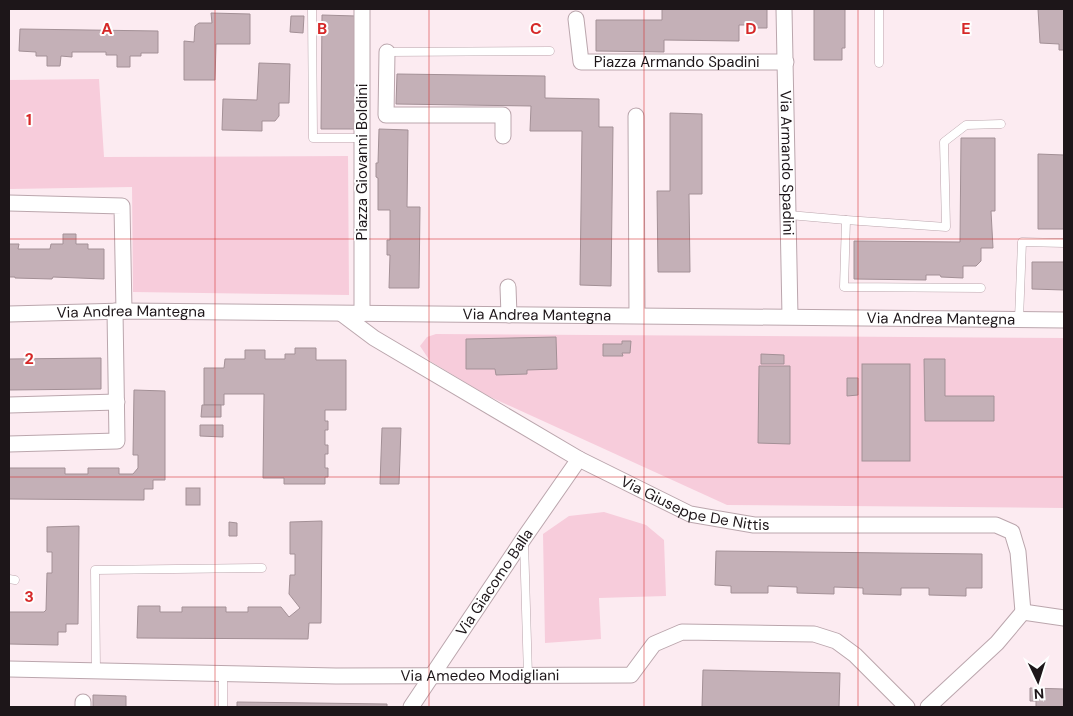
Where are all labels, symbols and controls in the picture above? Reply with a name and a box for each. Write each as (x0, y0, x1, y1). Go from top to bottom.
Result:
text: A (101, 18, 113, 39)
text: B (317, 18, 327, 39)
text: C (530, 18, 542, 39)
text: D (745, 18, 757, 39)
text: E (961, 18, 971, 39)
street label: Piazza Armando Spadini (594, 52, 760, 72)
street label: Piazza Giovanni Boldini (352, 84, 372, 240)
street label: Via Armando Spadini (776, 90, 798, 236)
text: 1 (26, 109, 32, 130)
street label: Via Andrea Mantegna (56, 301, 205, 323)
street label: Via Andrea Mantegna (463, 304, 611, 326)
street label: Via Andrea Mantegna (867, 308, 1015, 330)
text: 2 (24, 348, 34, 369)
street label: Via Giuseppe De Nittis (617, 471, 769, 535)
street label: Via Giacomo Balla (451, 525, 537, 640)
text: 3 (24, 586, 34, 607)
north arrow (1013, 656, 1063, 706)
street label: Via Amedeo Modigliani (400, 665, 559, 686)
text: N (1033, 685, 1045, 703)

